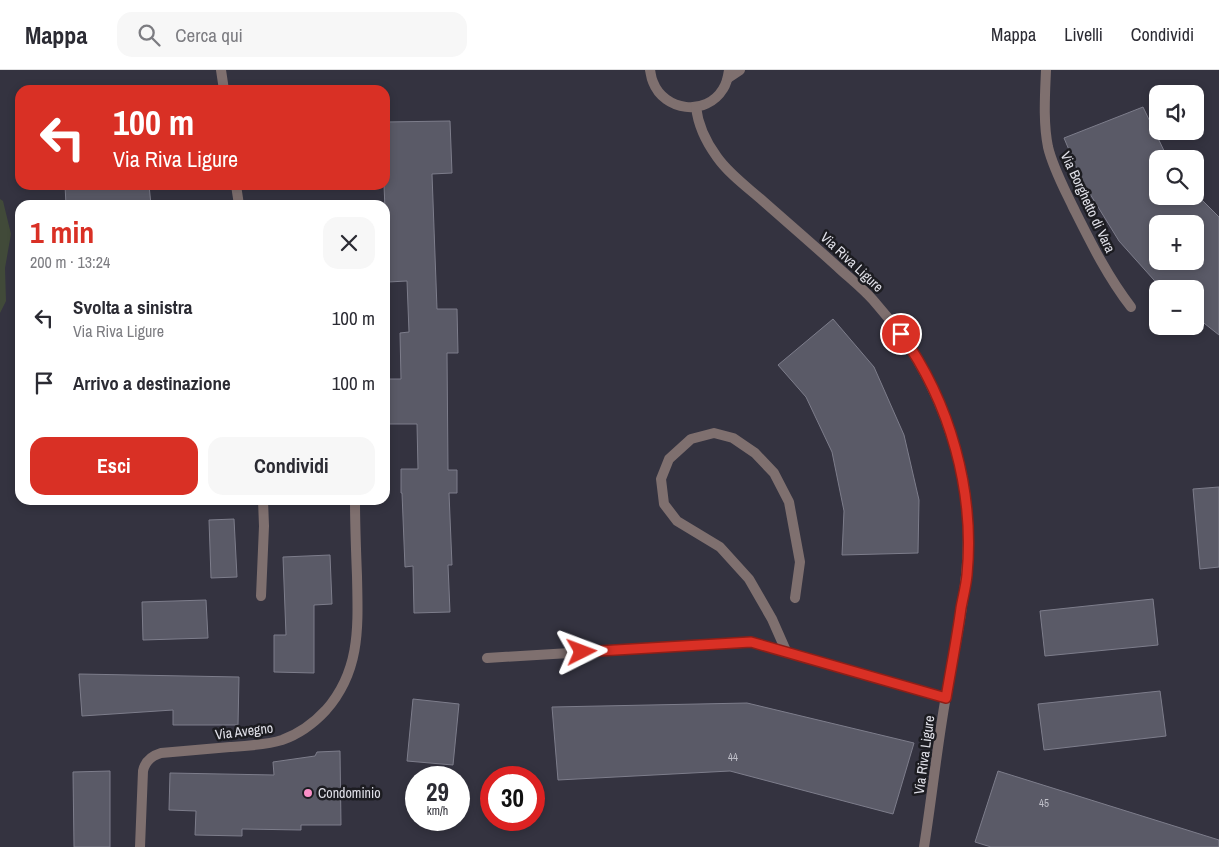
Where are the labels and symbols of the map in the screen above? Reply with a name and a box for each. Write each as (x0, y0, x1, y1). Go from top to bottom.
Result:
street label: Via Borghetto di Vara (1057, 149, 1120, 256)
street label: Via Riva Ligure (817, 228, 887, 296)
pin (880, 313, 922, 355)
position arrow (555, 625, 607, 677)
street label: Via Riva Ligure (910, 714, 938, 796)
street label: Via Avegno (214, 719, 274, 743)
house number: 44 (728, 750, 738, 764)
speed limit sign: 30 (480, 766, 545, 831)
place label: Condominio (318, 784, 381, 802)
marker: Condominio (302, 787, 314, 799)
house number: 45 (1039, 796, 1049, 810)

